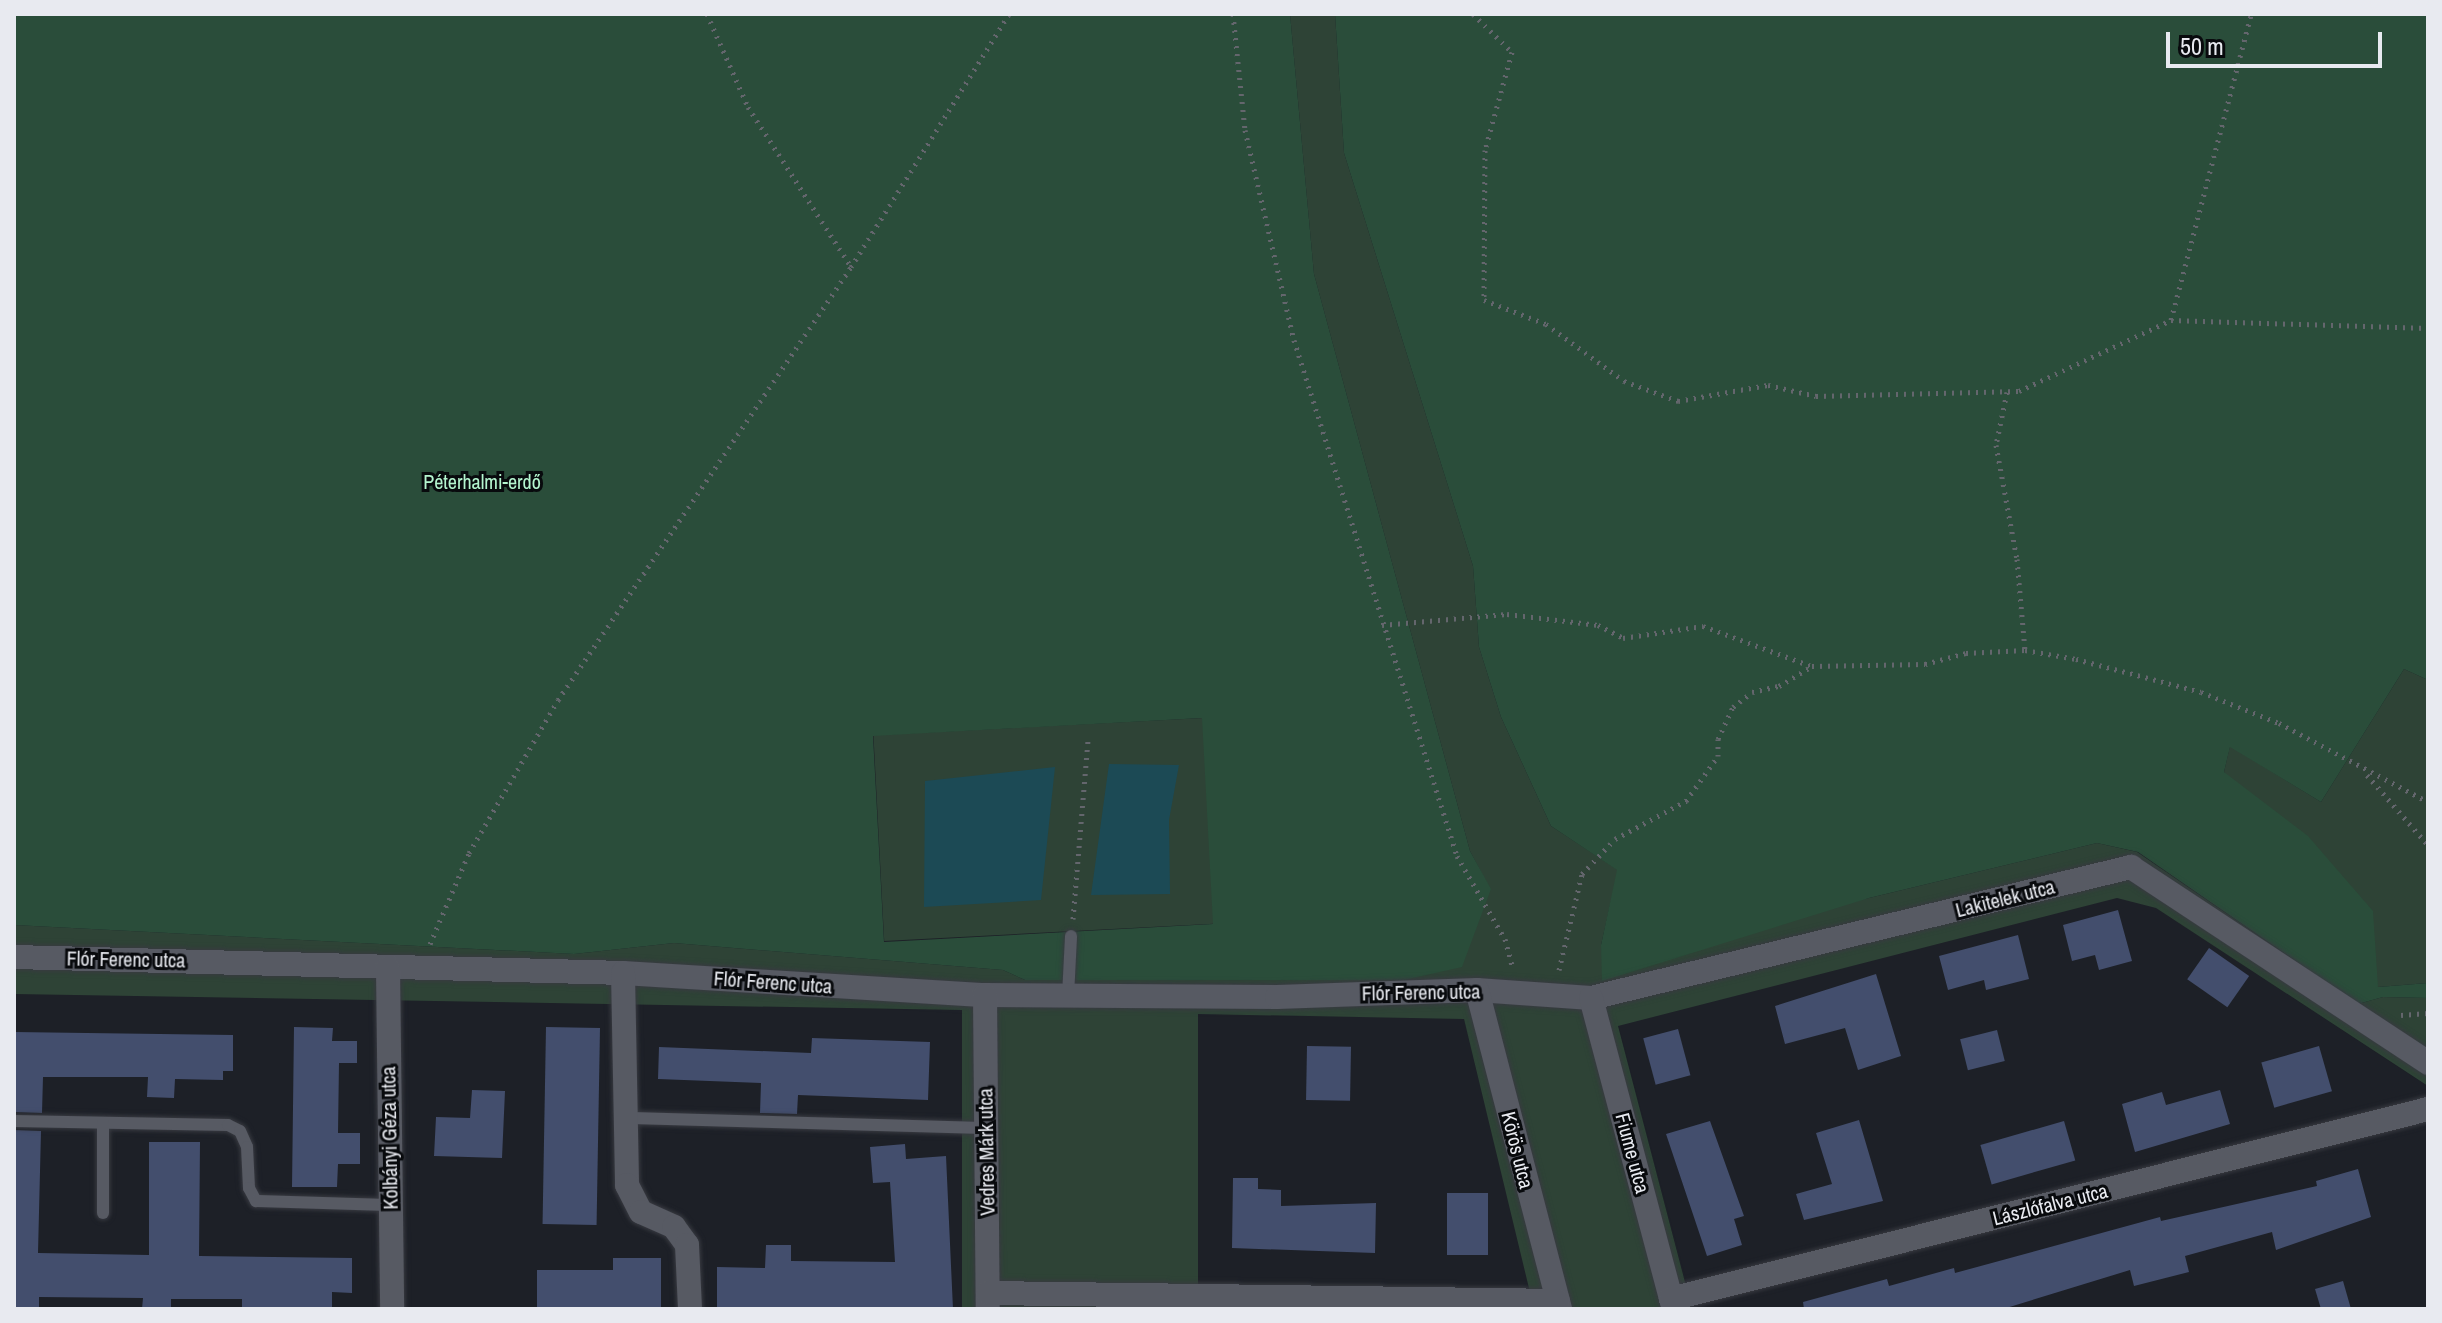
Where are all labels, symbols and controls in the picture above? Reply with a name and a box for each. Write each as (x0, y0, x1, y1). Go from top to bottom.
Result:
scale bar (2170, 16, 2386, 66)
text: 50 m (2180, 30, 2224, 62)
park label: Péterhalmi-erdő (423, 469, 541, 493)
street label: Lakitelek utca (1953, 874, 2057, 922)
street label: Flór Ferenc utca (66, 946, 186, 972)
street label: Flór Ferenc utca (713, 966, 833, 998)
street label: Flór Ferenc utca (1361, 979, 1481, 1005)
street label: Kolbányi Géza utca (376, 1066, 402, 1210)
street label: Vedres Márk utca (973, 1088, 999, 1216)
street label: Körös utca (1497, 1109, 1539, 1191)
street label: Fiume utca (1611, 1110, 1655, 1196)
street label: Lászlófalva utca (1990, 1178, 2110, 1230)

